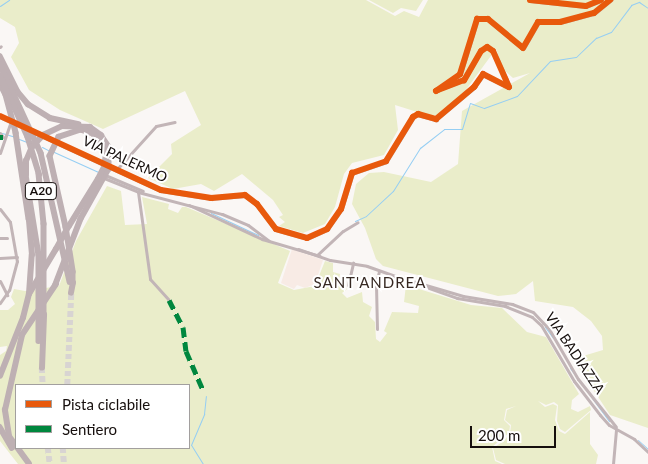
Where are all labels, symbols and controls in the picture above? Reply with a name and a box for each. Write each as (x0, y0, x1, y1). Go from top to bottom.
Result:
street label: VIA PALERMO (80, 132, 170, 186)
road number: A20 (25, 182, 57, 200)
district label: SANT'ANDREA (312, 274, 428, 292)
street label: VIA BADIAZZA (541, 309, 609, 397)
legend (15, 384, 190, 449)
text: Pista ciclabile (62, 395, 150, 413)
scale bar (473, 416, 559, 448)
text: Sentiero (62, 420, 117, 438)
text: 200 m (478, 426, 520, 444)

